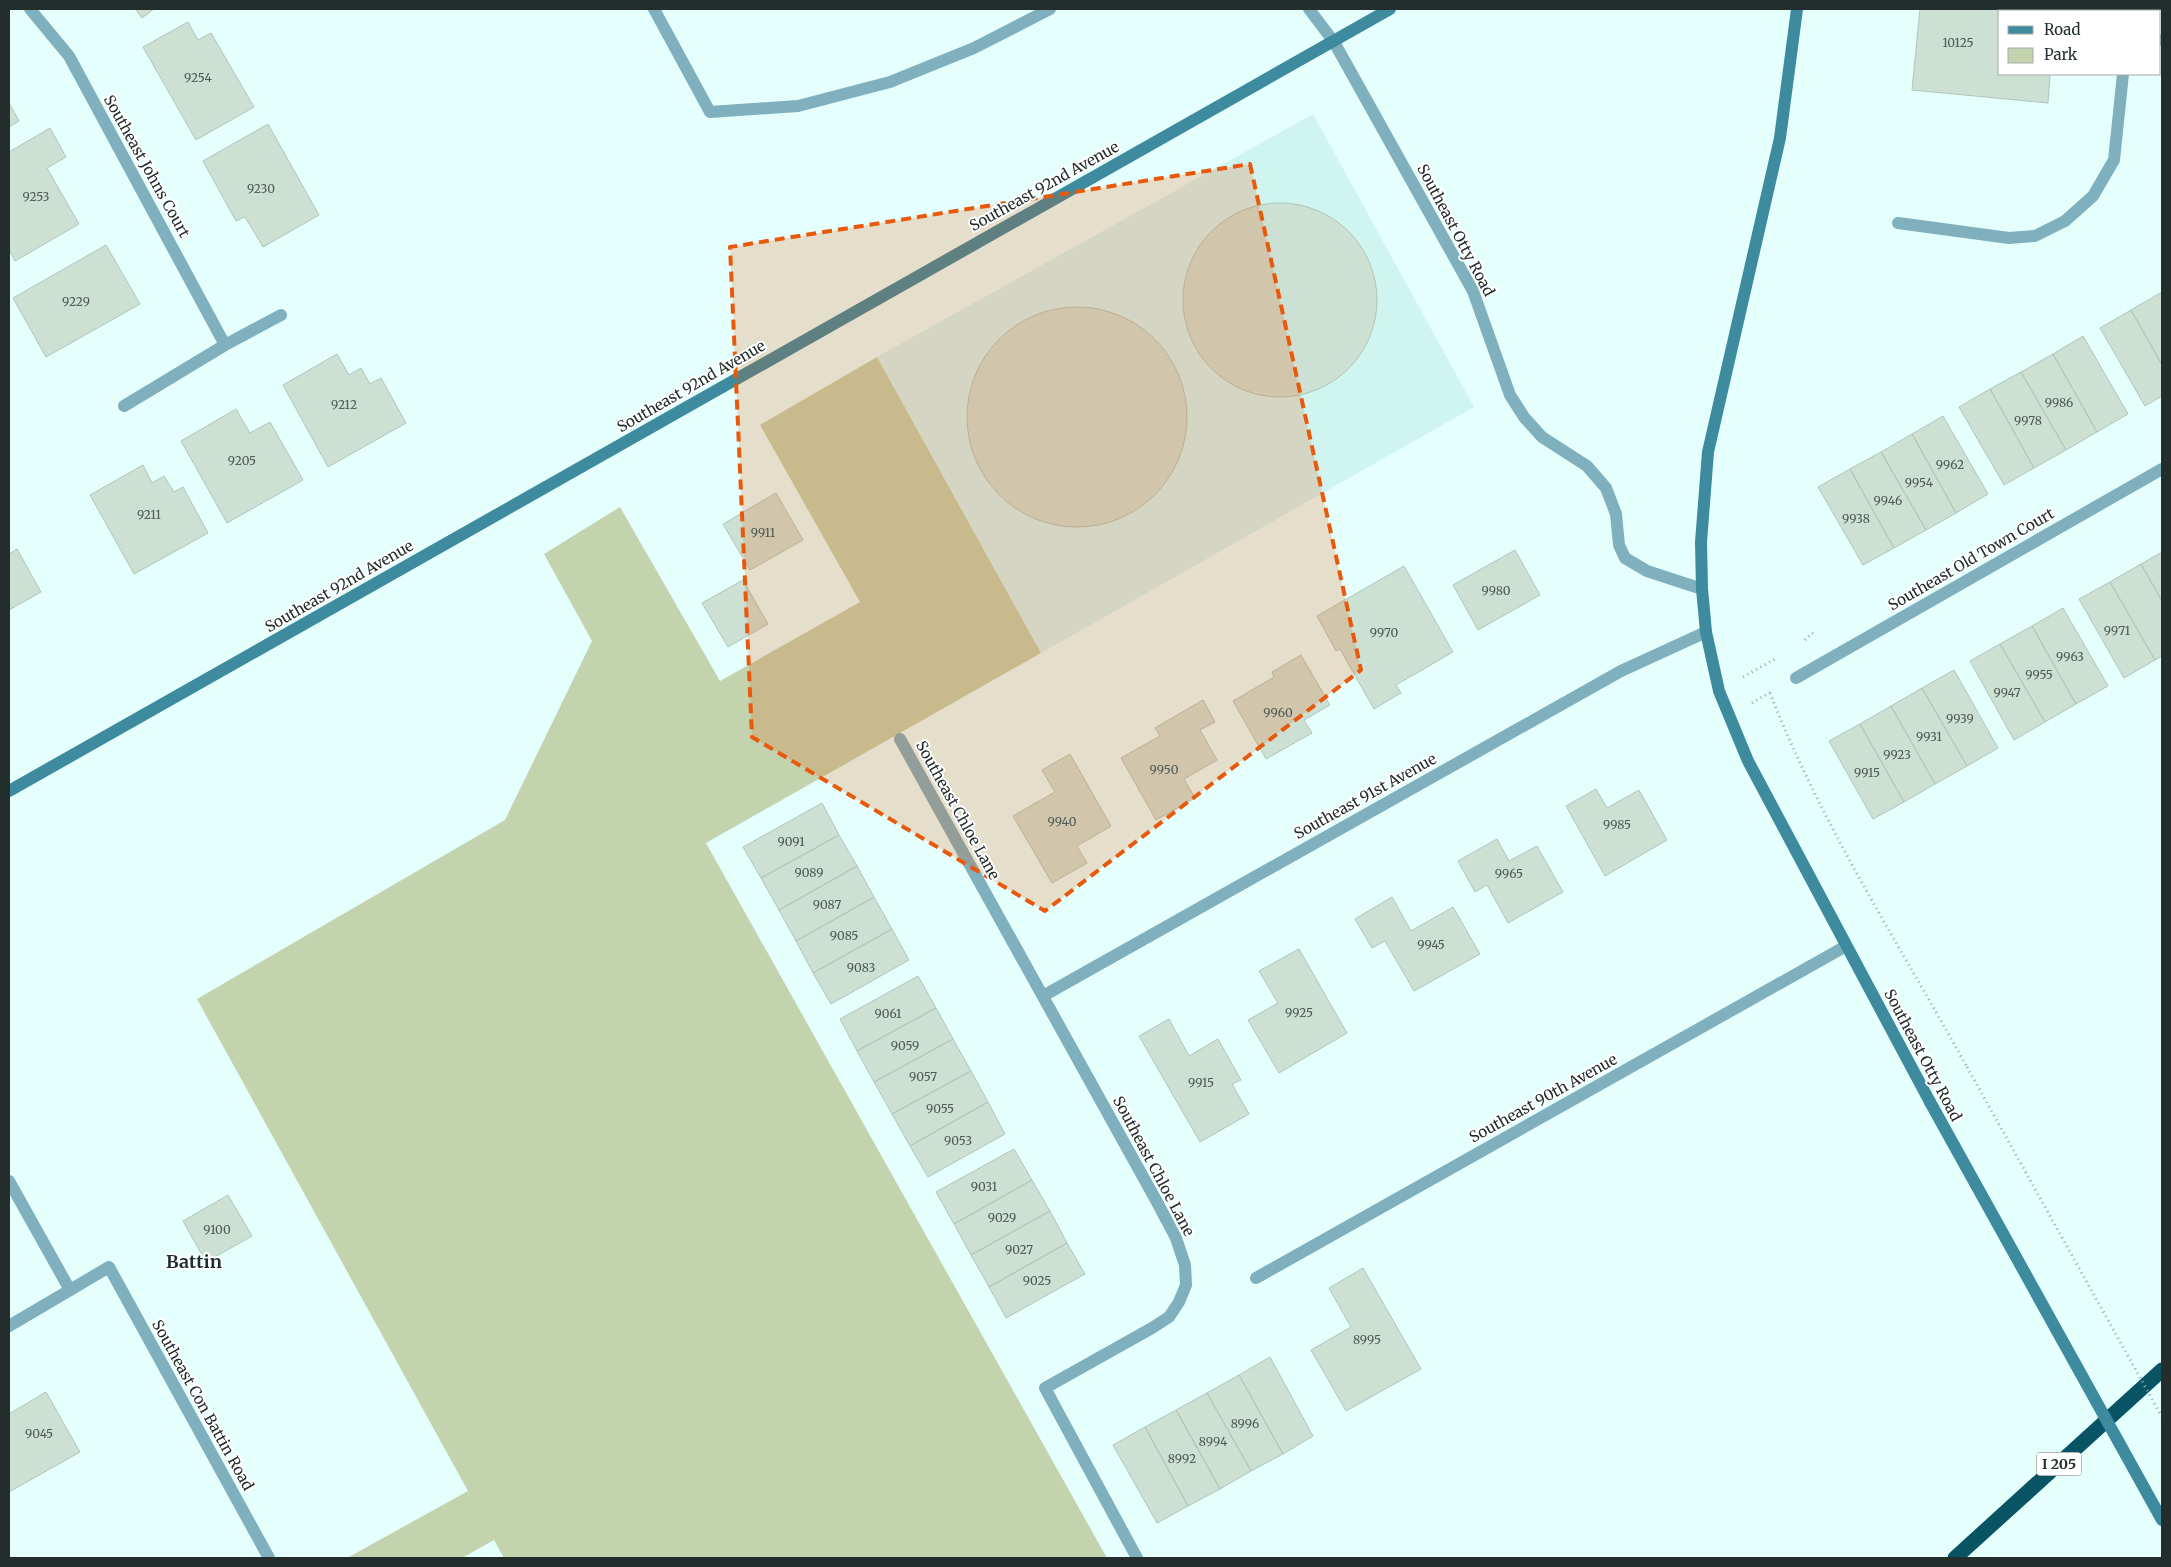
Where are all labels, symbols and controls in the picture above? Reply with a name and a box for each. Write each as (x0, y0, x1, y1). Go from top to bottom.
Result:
legend (1998, 10, 2161, 75)
text: Road (2044, 20, 2080, 39)
house number: 10125 (1942, 35, 1974, 50)
text: Park (2044, 45, 2078, 64)
house number: 9254 (184, 70, 212, 85)
street label: Southeast Johns Court (100, 91, 194, 241)
street label: Southeast 92nd Avenue (966, 137, 1122, 235)
street label: Southeast Otty Road (1413, 161, 1499, 299)
house number: 9230 (247, 181, 275, 196)
house number: 9253 (23, 189, 50, 204)
house number: 9229 (62, 294, 90, 309)
street label: Southeast 92nd Avenue (613, 336, 769, 436)
house number: 9986 (2045, 395, 2073, 410)
house number: 9212 (331, 397, 357, 412)
house number: 9978 (2014, 413, 2042, 428)
house number: 9205 (228, 453, 256, 468)
house number: 9962 (1936, 457, 1964, 472)
house number: 9954 (1905, 475, 1934, 490)
house number: 9946 (1874, 493, 1902, 508)
street label: Southeast Old Town Court (1885, 504, 2058, 614)
house number: 9211 (137, 507, 162, 522)
house number: 9938 (1842, 511, 1870, 526)
house number: 9911 (751, 525, 776, 540)
street label: Southeast 92nd Avenue (261, 536, 417, 636)
house number: 9980 (1481, 583, 1511, 598)
house number: 9971 (2104, 623, 2131, 638)
house number: 9970 (1370, 625, 1399, 640)
house number: 9963 (2056, 649, 2084, 664)
house number: 9955 (2025, 667, 2053, 682)
house number: 9947 (1993, 685, 2021, 700)
house number: 9960 (1263, 705, 1293, 720)
house number: 9939 (1946, 711, 1974, 726)
house number: 9931 (1916, 729, 1942, 744)
street label: Southeast Chloe Lane (912, 737, 1004, 883)
house number: 9923 (1883, 747, 1911, 762)
street label: Southeast 91st Avenue (1290, 749, 1440, 843)
house number: 9950 (1150, 762, 1179, 777)
house number: 9915 (1854, 765, 1880, 780)
house number: 9940 (1047, 814, 1077, 829)
house number: 9985 (1603, 817, 1631, 832)
house number: 9091 (777, 834, 805, 849)
house number: 9089 (794, 865, 824, 880)
house number: 9965 (1495, 866, 1523, 881)
house number: 9087 (813, 897, 841, 912)
house number: 9085 (830, 928, 858, 943)
house number: 9945 (1417, 937, 1445, 952)
house number: 9083 (847, 960, 875, 975)
street label: Southeast Otty Road (1880, 986, 1966, 1124)
house number: 9925 (1285, 1005, 1313, 1020)
house number: 9061 (875, 1006, 902, 1021)
house number: 9059 (891, 1038, 919, 1053)
street label: Southeast 90th Avenue (1466, 1049, 1620, 1147)
house number: 9057 (909, 1069, 937, 1084)
house number: 9915 (1188, 1075, 1214, 1090)
street label: Southeast Chloe Lane (1109, 1093, 1199, 1239)
house number: 9055 (926, 1101, 954, 1116)
house number: 9053 (944, 1133, 972, 1148)
house number: 9031 (971, 1179, 998, 1194)
house number: 9029 (988, 1210, 1016, 1225)
house number: 9100 (203, 1222, 231, 1237)
house number: 9027 (1005, 1242, 1033, 1257)
district label: Battin (166, 1250, 222, 1273)
house number: 9025 (1023, 1273, 1051, 1288)
street label: Southeast Con Battin Road (148, 1316, 258, 1494)
house number: 8995 (1353, 1332, 1381, 1347)
house number: 8996 (1231, 1416, 1259, 1431)
house number: 9045 (25, 1426, 53, 1441)
house number: 8994 (1199, 1434, 1228, 1449)
house number: 8992 (1168, 1451, 1196, 1466)
road number: I 205 (2036, 1452, 2082, 1476)

